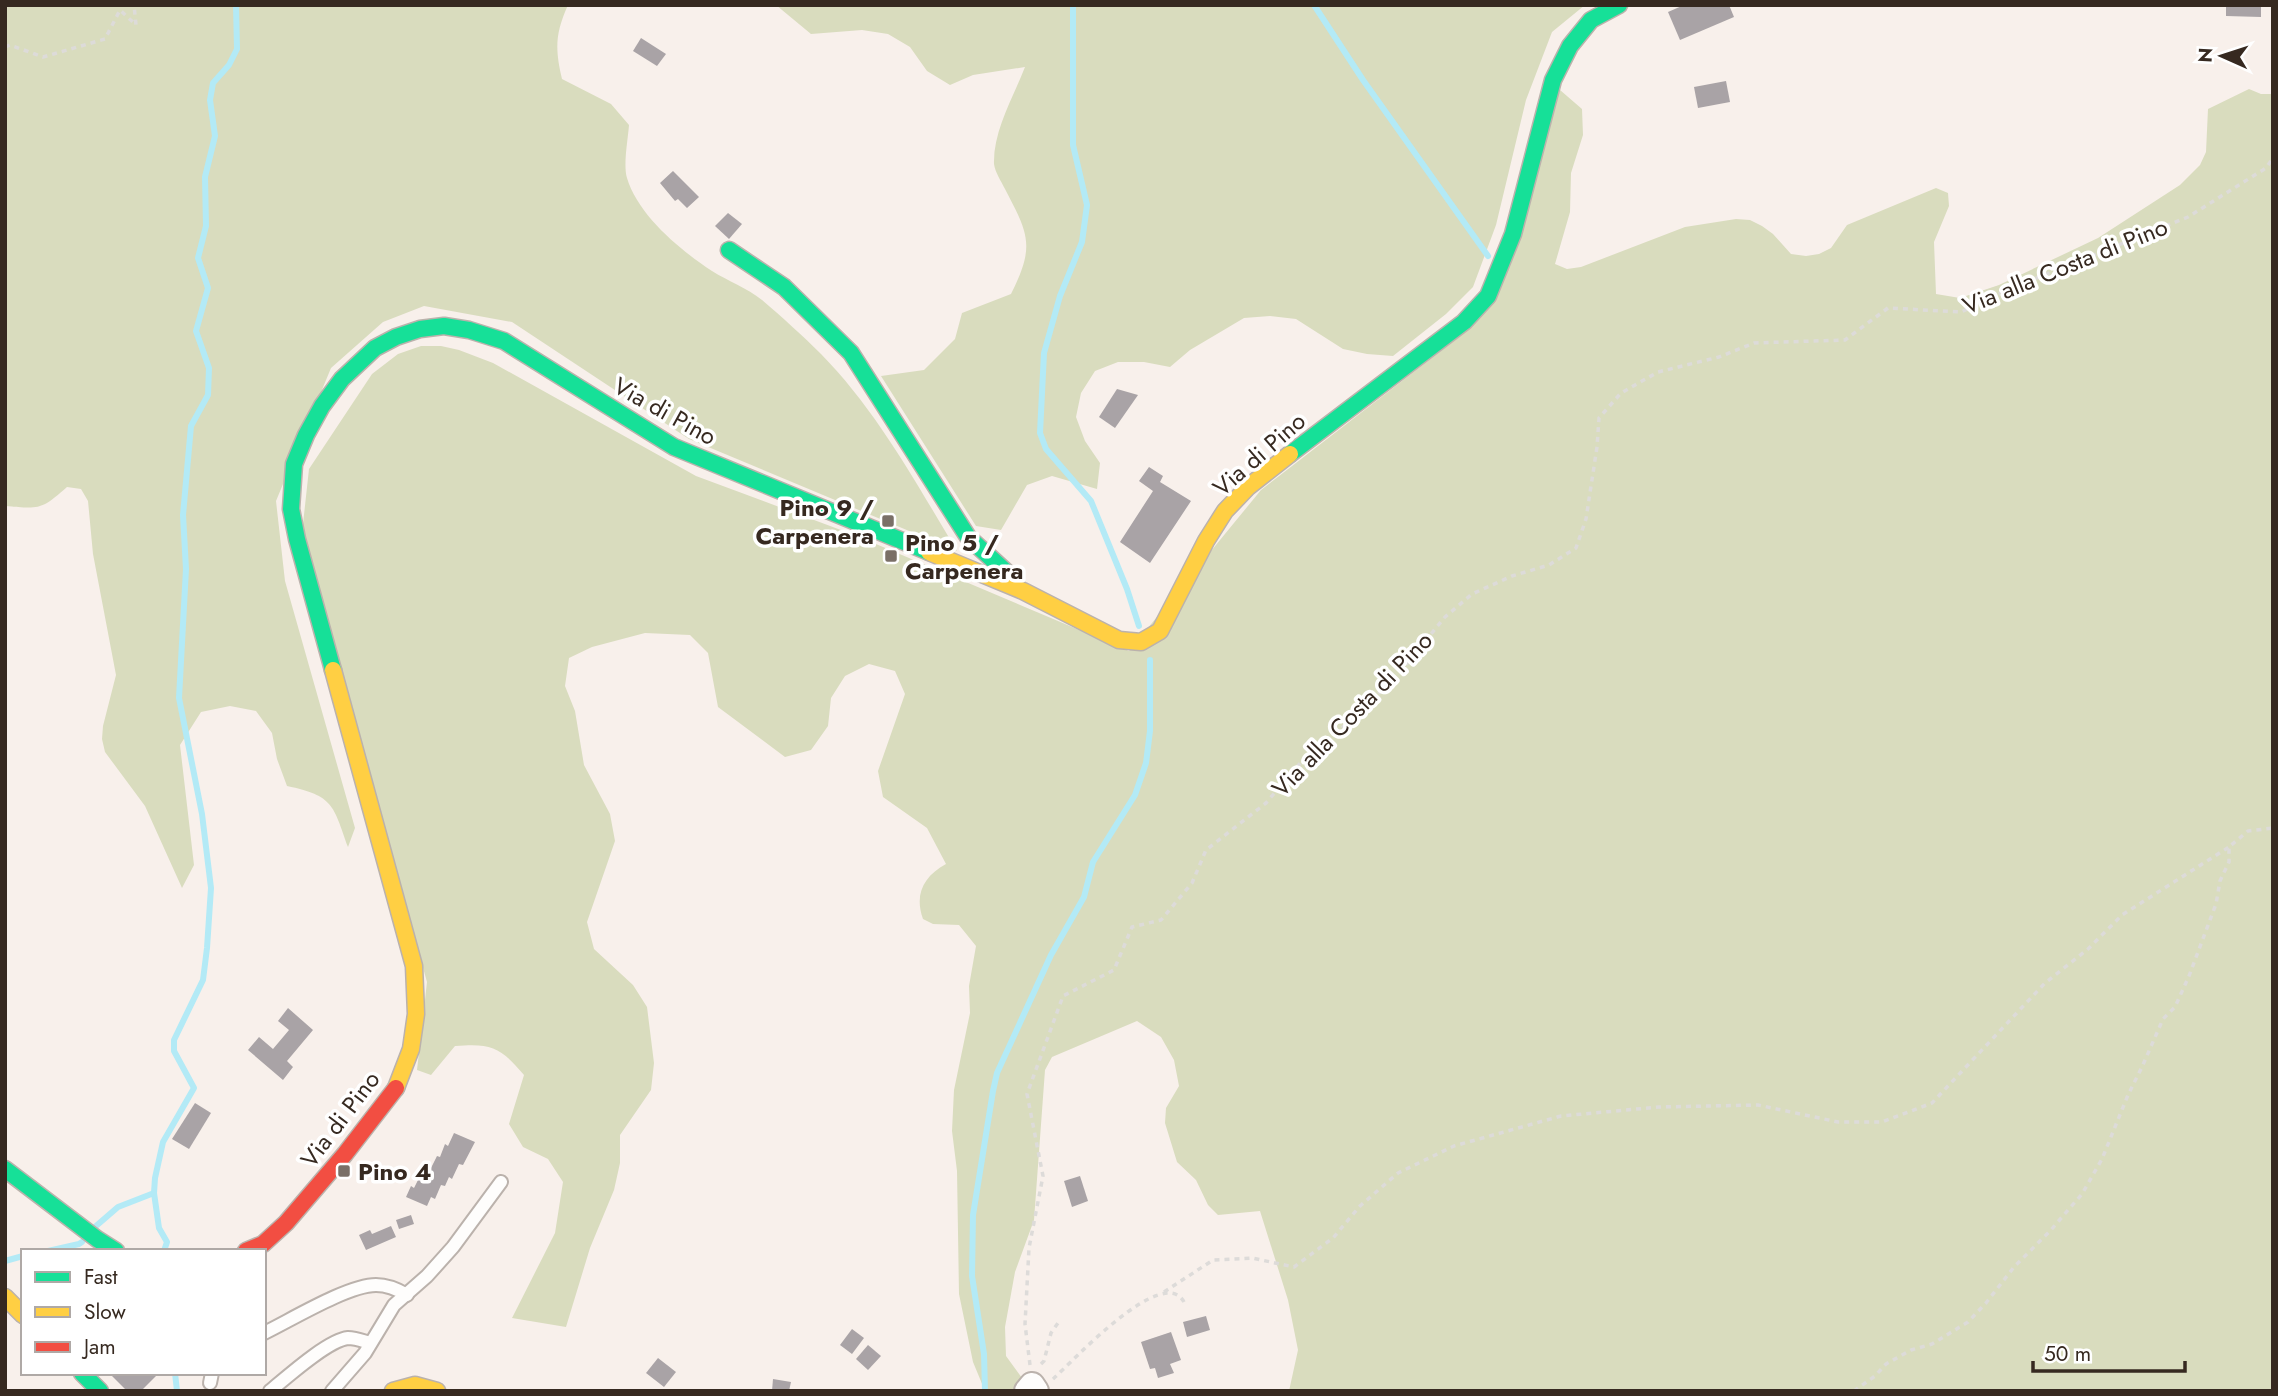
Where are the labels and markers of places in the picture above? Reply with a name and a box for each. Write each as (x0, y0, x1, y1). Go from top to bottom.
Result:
place label: Pino 9 / Carpenera (755, 490, 874, 553)
marker: Pino 9 / Carpenera (880, 513, 896, 529)
place label: Pino 5 / Carpenera (905, 525, 1024, 588)
marker: Pino 5 / Carpenera (883, 548, 899, 564)
place label: Pino 4 (358, 1154, 432, 1189)
marker: Pino 4 (336, 1163, 352, 1179)

